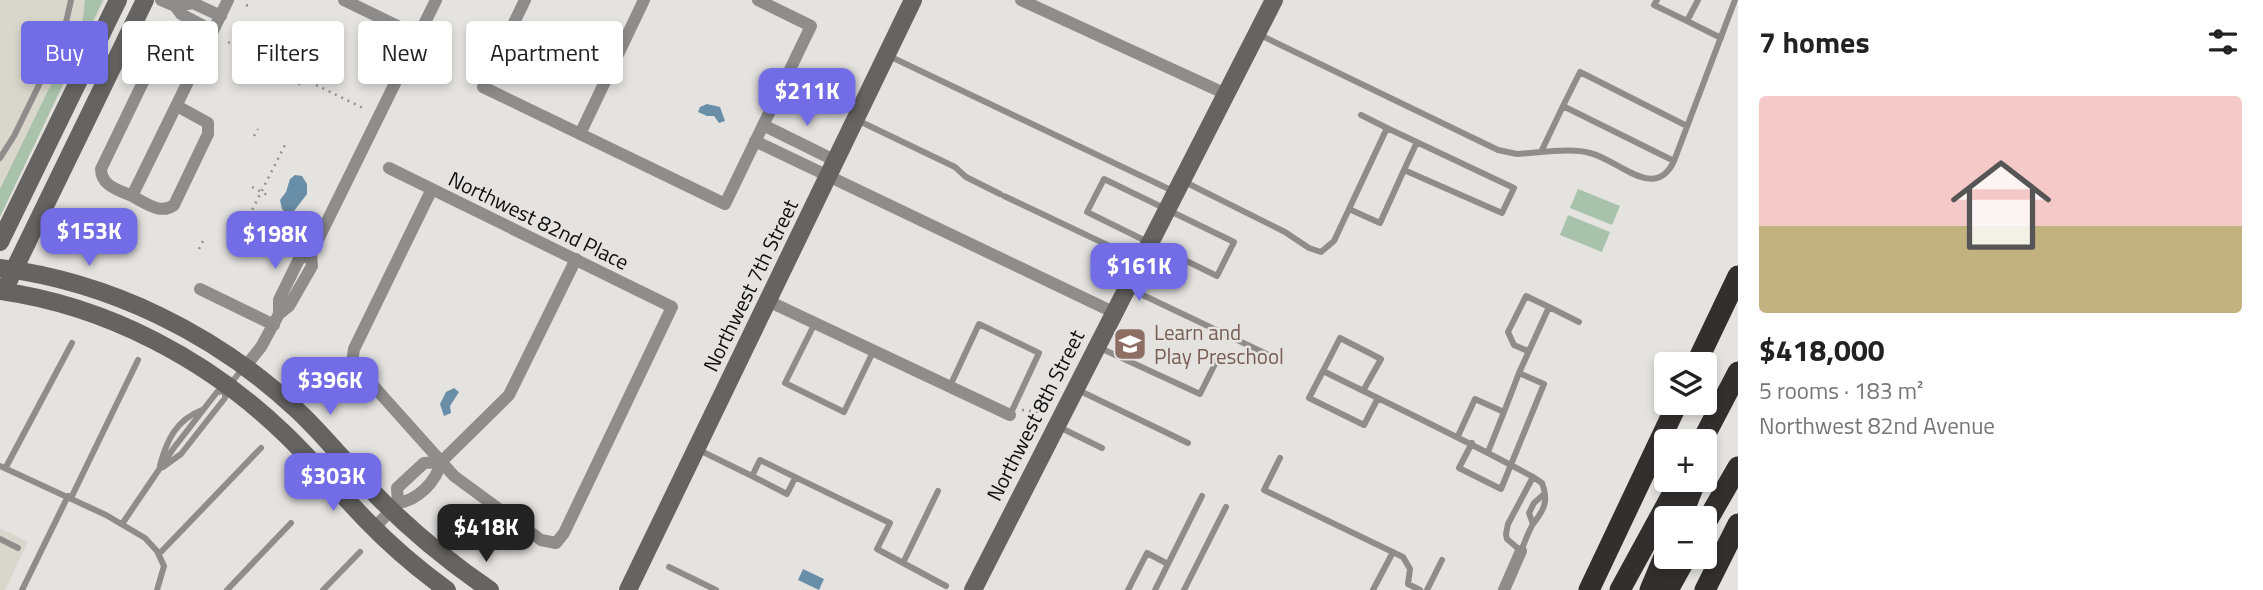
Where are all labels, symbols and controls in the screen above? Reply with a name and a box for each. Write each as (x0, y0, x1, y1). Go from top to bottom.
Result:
text: 7 homes (1759, 19, 1870, 65)
chip: Buy (21, 21, 108, 84)
chip: Rent (122, 21, 218, 84)
chip: Filters (232, 21, 344, 84)
chip: New (358, 21, 452, 84)
chip: Apartment (466, 21, 623, 84)
icon: filters (2204, 23, 2242, 61)
pin: $211K (758, 68, 856, 128)
text: $211K (774, 73, 840, 108)
icon: home (1938, 142, 2064, 268)
street label: Northwest 82nd Place (443, 162, 635, 278)
street label: Northwest 7th Street (694, 193, 806, 377)
pin: $153K (40, 208, 138, 268)
pin: $198K (226, 212, 324, 271)
text: $153K (56, 213, 122, 248)
text: $198K (242, 216, 308, 251)
pin: $161K (1090, 244, 1188, 303)
text: $161K (1106, 248, 1172, 283)
place label: Learn and Play Preschool (1154, 316, 1284, 372)
street label: Northwest 8th Street (978, 323, 1092, 506)
school or university icon: Learn and Play Preschool (1111, 325, 1149, 363)
text: $418,000 (1759, 327, 1885, 373)
map controls (1654, 352, 1717, 569)
button: layers (1654, 352, 1717, 415)
pin: $396K (281, 358, 379, 417)
text: $396K (297, 362, 363, 397)
text: 5 rooms · 183 m² (1759, 373, 1923, 408)
text: Northwest 82nd Avenue (1759, 408, 1995, 443)
button: + (1654, 429, 1717, 492)
pin: $303K (284, 454, 382, 513)
text: $303K (300, 458, 366, 493)
pin: $418K (437, 504, 535, 564)
button: − (1654, 506, 1717, 569)
text: $418K (453, 509, 519, 544)

